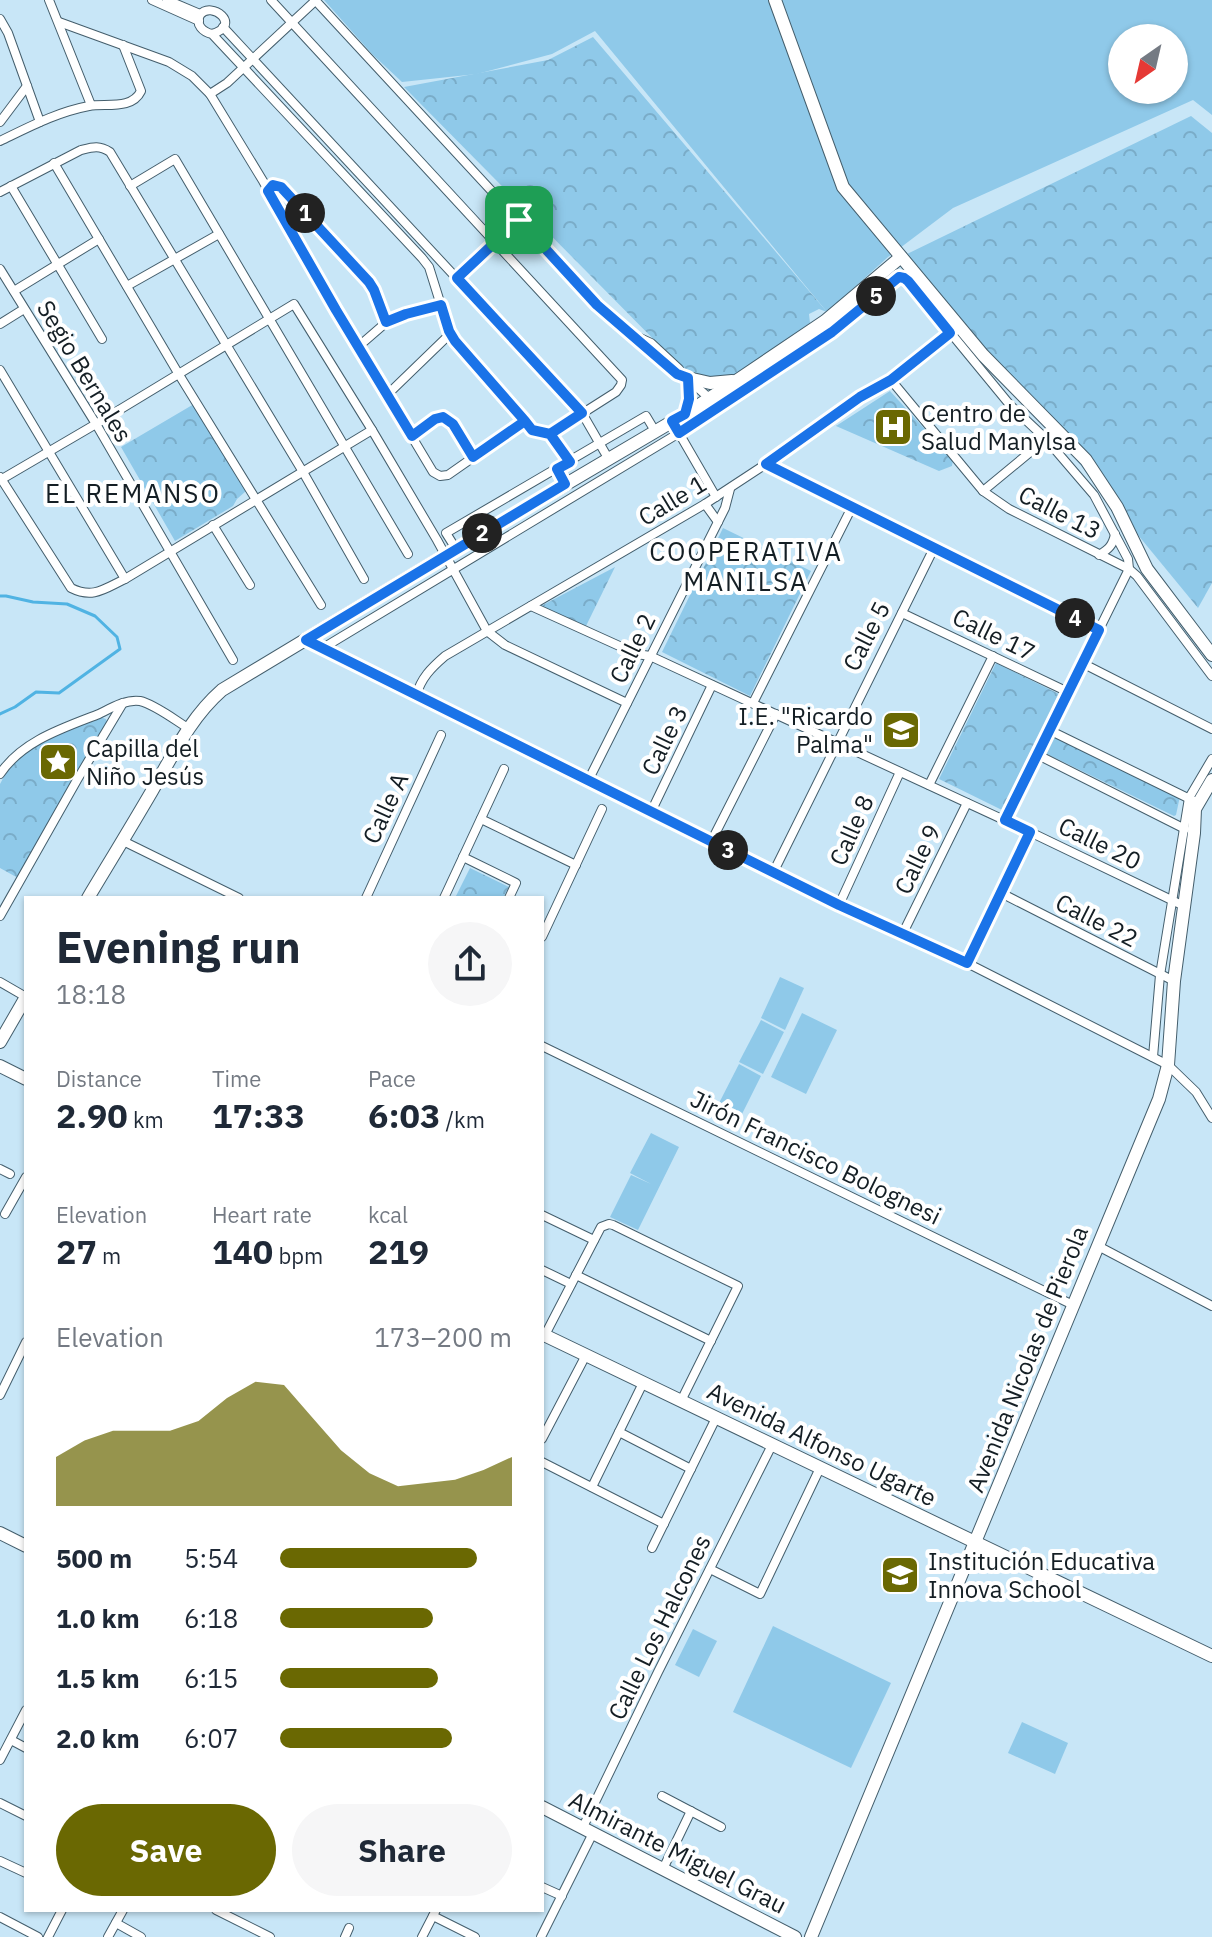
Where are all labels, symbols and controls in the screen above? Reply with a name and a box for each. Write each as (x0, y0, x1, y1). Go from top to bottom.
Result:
north arrow (1108, 24, 1188, 104)
map controls (1108, 24, 1188, 104)
pin (485, 186, 553, 254)
pin: 1 (285, 193, 325, 233)
text: 1 (298, 198, 312, 227)
icon: arrive (497, 198, 541, 242)
pin: 5 (856, 276, 896, 316)
text: 5 (869, 281, 883, 310)
street label: Segio Bernales (30, 294, 140, 448)
place label: Centro de Salud Manylsa (921, 397, 1076, 457)
hospital icon: Centro de Salud Manylsa (872, 406, 914, 448)
street label: Calle 1 (632, 467, 712, 533)
district label: EL REMANSO (45, 476, 221, 510)
street label: Calle 13 (1013, 478, 1107, 546)
pin: 2 (462, 513, 502, 553)
text: 2 (475, 518, 489, 547)
district label: COOPERATIVA MANILSA (649, 534, 843, 598)
street label: Calle 5 (835, 596, 897, 676)
pin: 4 (1055, 598, 1095, 638)
street label: Calle 17 (947, 600, 1041, 668)
text: 4 (1068, 603, 1082, 632)
street label: Calle 2 (601, 608, 663, 688)
street label: Calle 3 (633, 700, 695, 780)
place label: I.E. "Ricardo Palma" (738, 700, 873, 760)
school or university icon: I.E. "Ricardo Palma" (880, 709, 922, 751)
place label: Capilla del Niño Jesús (86, 732, 204, 792)
place icon: Capilla del Niño Jesús (37, 741, 79, 783)
street label: Calle A (355, 767, 415, 849)
street label: Calle 8 (821, 790, 881, 870)
street label: Calle 20 (1053, 809, 1147, 877)
street label: Calle 9 (886, 819, 948, 899)
pin: 3 (708, 830, 748, 870)
text: 3 (721, 835, 735, 864)
street label: Calle 22 (1050, 886, 1144, 954)
text: Evening run (56, 918, 301, 975)
button: share (428, 922, 512, 1006)
text: 18:18 (56, 977, 126, 1011)
text: Distance (56, 1064, 142, 1093)
text: Time (212, 1064, 261, 1093)
text: Pace (368, 1064, 416, 1093)
street label: Jirón Francisco Bolognesi (685, 1082, 947, 1232)
text: 2.90 (56, 1093, 128, 1137)
text: 17:33 (212, 1093, 305, 1137)
text: 6:03 (368, 1093, 440, 1137)
text: km (128, 1105, 164, 1134)
text: /km (440, 1105, 485, 1134)
text: Elevation (56, 1200, 147, 1229)
text: Heart rate (212, 1200, 312, 1229)
text: kcal (368, 1200, 408, 1229)
street label: Avenida Nicolas de Pierola (959, 1221, 1095, 1497)
text: 27 (56, 1229, 97, 1273)
text: 140 (212, 1229, 273, 1273)
text: 219 (368, 1229, 429, 1273)
text: m (97, 1241, 121, 1270)
text: bpm (273, 1241, 323, 1270)
text: Elevation (56, 1320, 164, 1354)
text: 173–200 m (374, 1320, 512, 1354)
street label: Avenida Alfonso Ugarte (702, 1375, 942, 1513)
street label: Calle Los Halcones (600, 1529, 718, 1725)
text: 500 m (56, 1541, 132, 1575)
text: 5:54 (184, 1541, 238, 1575)
place label: Institución Educativa Innova School (928, 1545, 1155, 1605)
school or university icon: Institución Educativa Innova School (879, 1554, 921, 1596)
text: 1.0 km (56, 1601, 140, 1635)
text: 6:18 (184, 1601, 238, 1635)
text: 1.5 km (56, 1661, 140, 1695)
text: 6:15 (184, 1661, 238, 1695)
text: 2.0 km (56, 1721, 140, 1755)
text: 6:07 (184, 1721, 238, 1755)
street label: Almirante Miguel Grau (564, 1783, 792, 1921)
button: Save (56, 1804, 276, 1896)
button: Share (292, 1804, 512, 1896)

